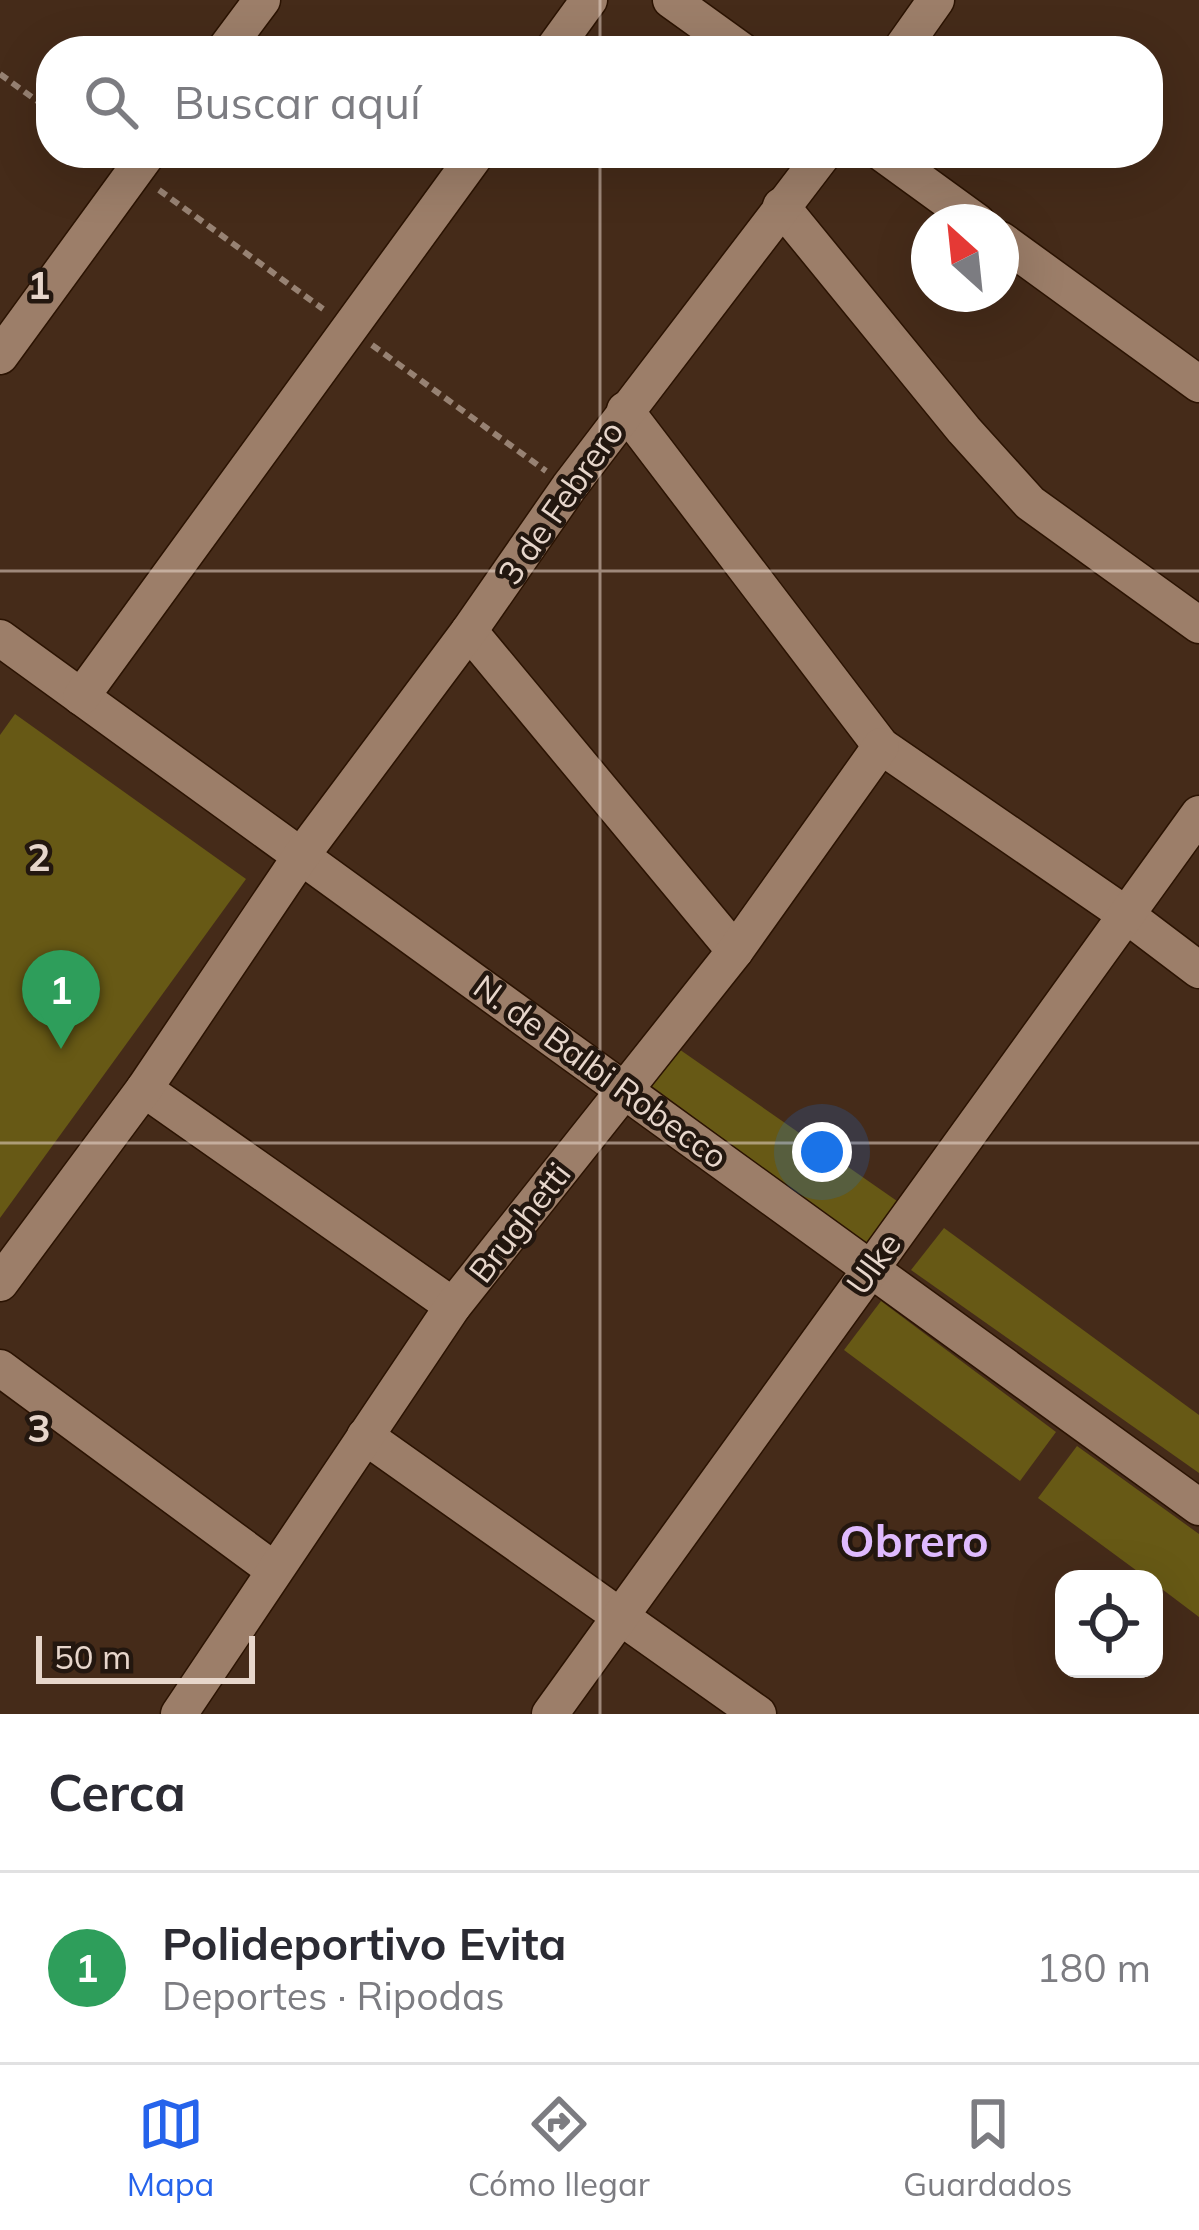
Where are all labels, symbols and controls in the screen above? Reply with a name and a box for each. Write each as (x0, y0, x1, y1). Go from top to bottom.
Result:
search box (36, 36, 1163, 168)
icon: search (78, 69, 144, 135)
text: Buscar aquí (174, 74, 421, 130)
north arrow (911, 204, 1019, 312)
text: 1 (27, 260, 51, 309)
street label: 3 de Febrero (488, 412, 632, 592)
text: 2 (27, 832, 51, 881)
pin: 1 (22, 950, 100, 1049)
street label: N. de Balbi Robecco (466, 965, 736, 1177)
your location (792, 1122, 852, 1182)
street label: Brughetti (459, 1154, 579, 1290)
street label: Ulke (837, 1224, 909, 1302)
text: 3 (27, 1403, 51, 1452)
district label: Obrero (839, 1512, 989, 1568)
map controls (1055, 1570, 1163, 1678)
button: locate (1055, 1570, 1163, 1678)
scale bar (36, 1630, 255, 1683)
text: 50 m (54, 1636, 131, 1677)
text: Cerca (48, 1760, 186, 1824)
text: Polideportivo Evita (162, 1915, 566, 1971)
text: 1 (75, 1943, 99, 1992)
text: 180 m (1036, 1943, 1151, 1992)
text: Deportes · Ripodas (162, 1971, 505, 2020)
tab: Mapa (127, 2091, 214, 2204)
tab: Cómo llegar (468, 2091, 650, 2204)
tab: Guardados (903, 2091, 1072, 2204)

